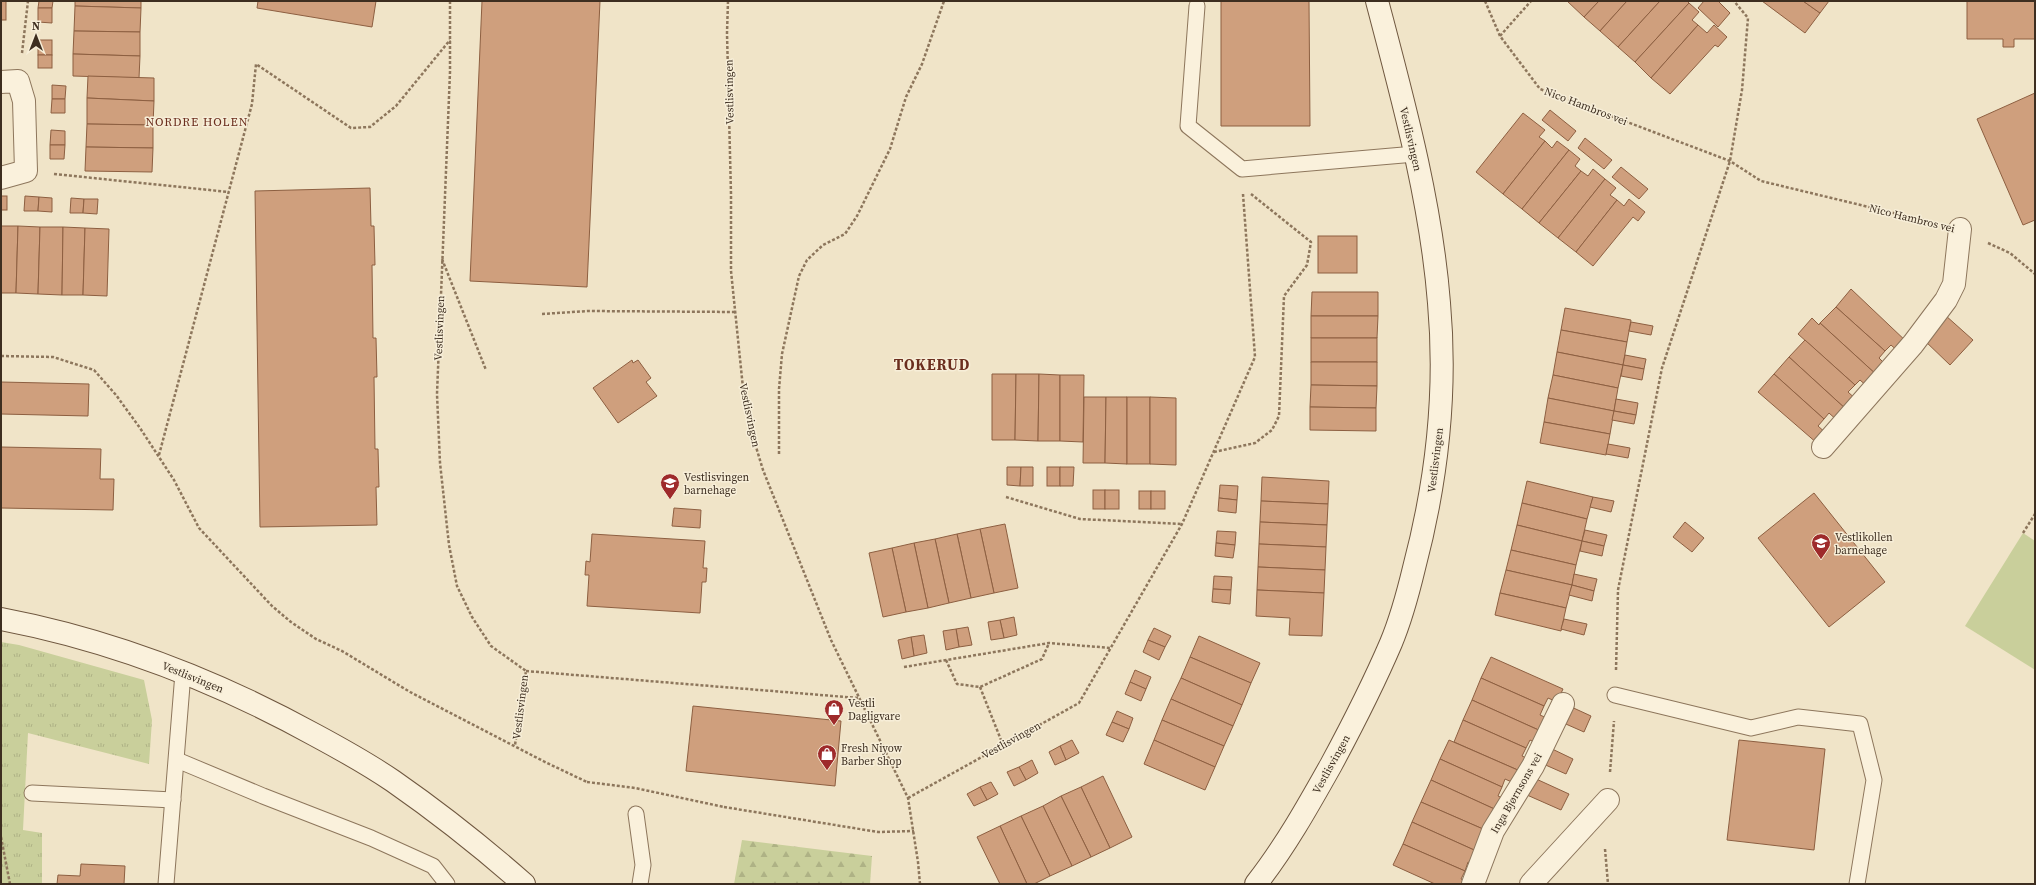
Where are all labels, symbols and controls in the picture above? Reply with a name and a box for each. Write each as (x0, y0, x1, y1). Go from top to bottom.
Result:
north arrow (16, 16, 56, 56)
text: N (32, 19, 40, 34)
street label: Vestlisvingen (721, 59, 738, 125)
street label: Nico Hambros vei (1542, 84, 1629, 129)
street label: Vestlisvingen (1396, 106, 1425, 173)
district label: NORDRE HOLEN (146, 114, 248, 130)
street label: Nico Hambros vei (1868, 201, 1956, 236)
street label: Vestlisvingen (431, 295, 448, 361)
district label: TOKERUD (894, 354, 970, 375)
street label: Vestlisvingen (735, 382, 764, 449)
street label: Vestlisvingen (1424, 426, 1447, 493)
place label: Vestlisvingen barnehage (684, 470, 750, 498)
school or university icon: Vestlisvingen barnehage (659, 472, 681, 500)
place label: Vestlikollen barnehage (1835, 530, 1893, 558)
school or university icon: Vestlikollen barnehage (1810, 532, 1832, 560)
street label: Vestlisvingen (160, 658, 226, 697)
street label: Vestlisvingen (509, 673, 532, 740)
place label: Vestli Dagligvare (848, 696, 901, 724)
shop icon: Vestli Dagligvare (823, 698, 845, 726)
street label: Vestlisvingen (979, 718, 1044, 763)
street label: Vestlisvingen (1309, 732, 1354, 796)
place label: Fresh Niyow Barber Shop (841, 741, 903, 769)
shop icon: Fresh Niyow Barber Shop (816, 743, 838, 771)
street label: Inga Bjørnsons vei (1487, 750, 1546, 836)

